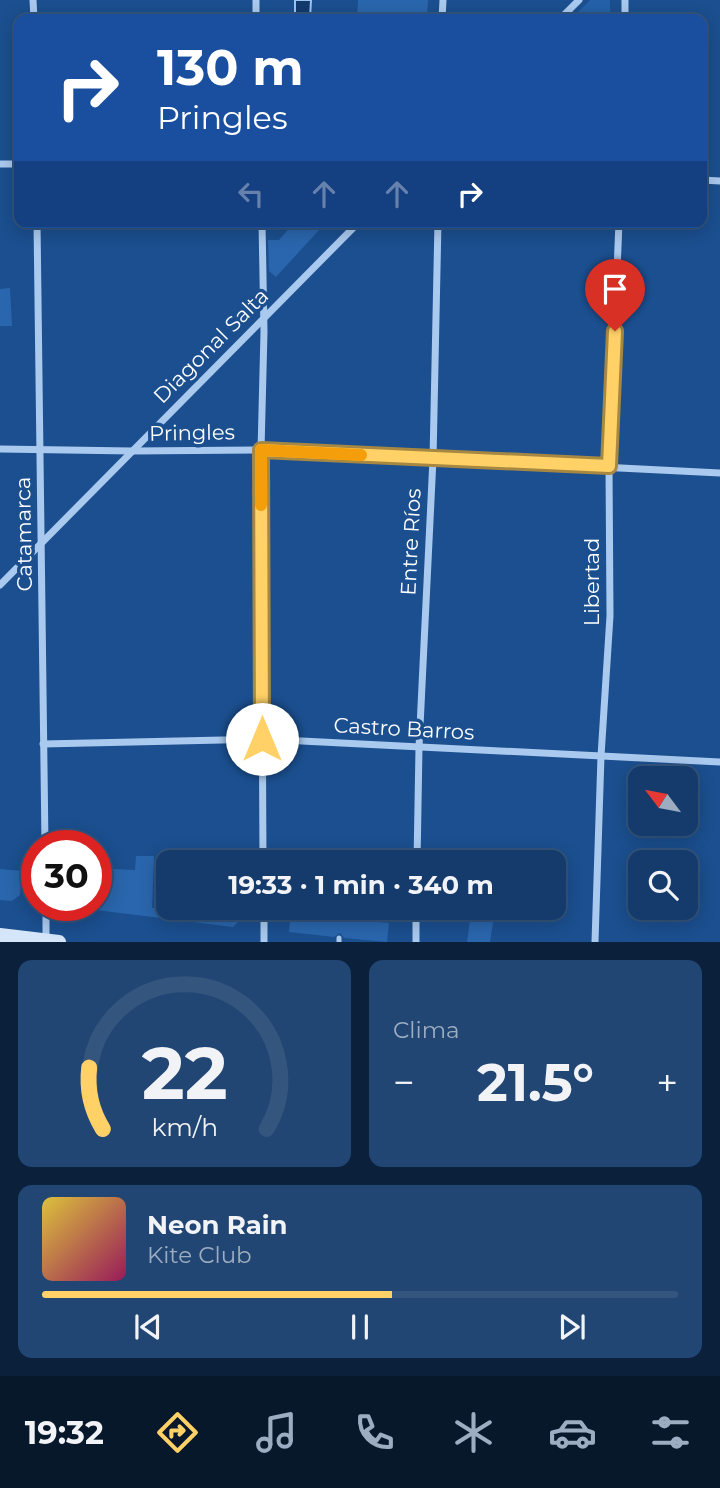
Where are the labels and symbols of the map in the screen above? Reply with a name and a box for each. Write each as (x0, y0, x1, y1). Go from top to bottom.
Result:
pin (585, 259, 645, 331)
street label: Diagonal Salta (148, 283, 273, 408)
street label: Pringles (149, 419, 235, 446)
street label: Catamarca (10, 476, 37, 592)
street label: Entre Ríos (395, 488, 426, 596)
street label: Libertad (579, 538, 604, 626)
position arrow (225, 702, 299, 776)
street label: Castro Barros (333, 712, 475, 745)
north arrow (628, 766, 698, 836)
speed limit sign: 30 (21, 830, 112, 921)

